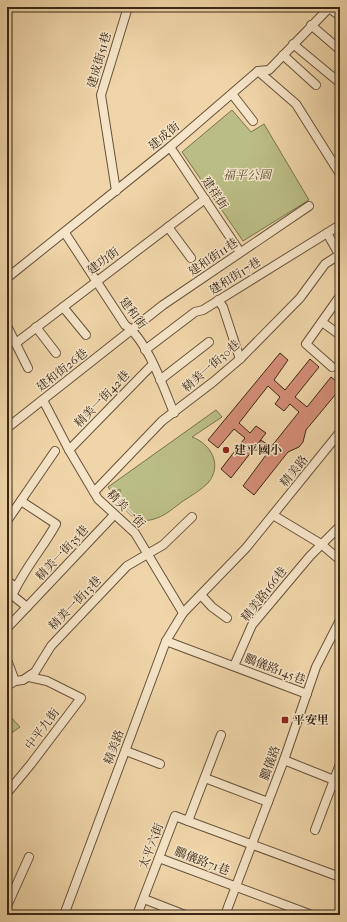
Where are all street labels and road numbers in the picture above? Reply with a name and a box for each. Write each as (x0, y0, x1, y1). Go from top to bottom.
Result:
street label: 建成街51巷 (84, 30, 114, 90)
street label: 建成街 (146, 118, 183, 153)
street label: 建祥街 (199, 174, 231, 213)
street label: 建和街11巷 (186, 235, 240, 279)
street label: 建功街 (84, 244, 122, 277)
street label: 建和街17巷 (207, 255, 263, 297)
street label: 建和街 (117, 294, 150, 332)
street label: 精美一街30巷 (179, 337, 243, 395)
street label: 建和街26巷 (34, 346, 90, 394)
street label: 精美一街42巷 (72, 368, 132, 430)
street label: 精美路 (277, 453, 311, 489)
street label: 精美一街 (104, 487, 149, 532)
street label: 精美一街35巷 (33, 523, 91, 583)
street label: 精美路166巷 (238, 564, 290, 624)
street label: 精美一街13巷 (46, 573, 104, 633)
street label: 鵬儀路145巷 (243, 651, 307, 687)
street label: 中平九街 (22, 705, 63, 752)
street label: 精美路 (101, 728, 127, 766)
street label: 鵬儀路 (257, 744, 283, 782)
street label: 太平六街 (136, 820, 166, 871)
street label: 鵬儀路71巷 (172, 844, 232, 878)

